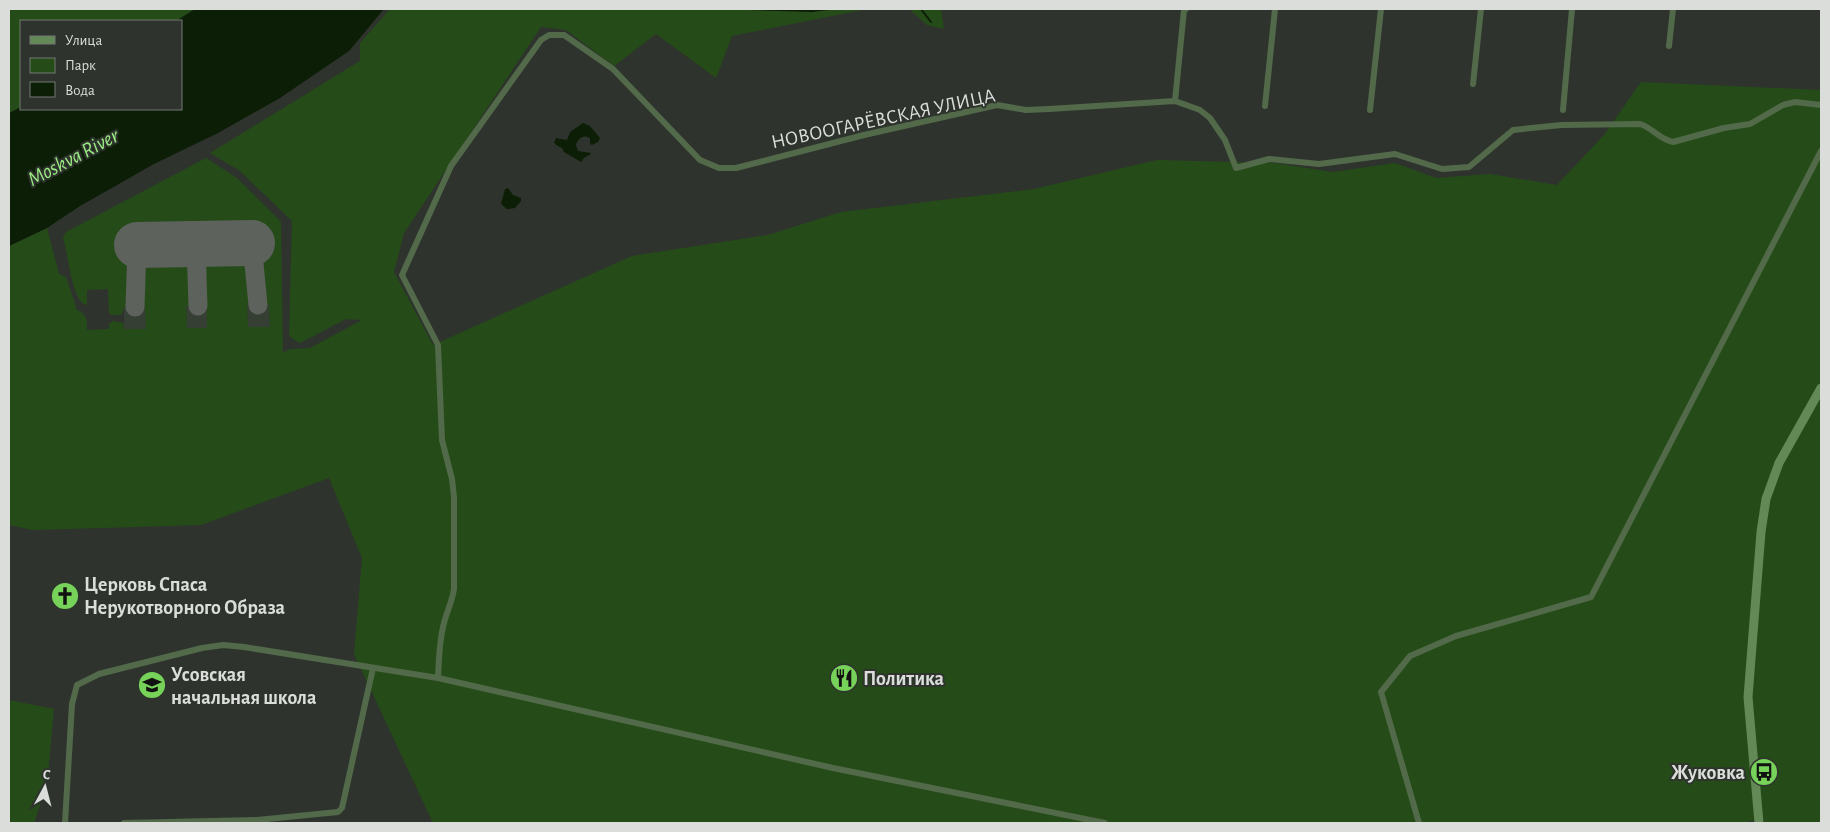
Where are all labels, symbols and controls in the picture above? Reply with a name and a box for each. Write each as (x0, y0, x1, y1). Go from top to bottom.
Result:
legend (20, 20, 182, 110)
text: Улица (65, 33, 102, 48)
text: Парк (65, 58, 96, 73)
text: Вода (65, 83, 95, 98)
street label: НОВООГАРЁВСКАЯ УЛИЦА (769, 85, 997, 153)
water label: Moskva River (24, 124, 123, 190)
place label: Церковь Спаса Нерукотворного Образа (84, 575, 286, 618)
church icon: Церковь Спаса Нерукотворного Образа (50, 581, 80, 611)
restaurant icon: Политика (829, 663, 859, 693)
place label: Усовская начальная школа (171, 665, 317, 708)
place label: Политика (863, 669, 945, 689)
school or university icon: Усовская начальная школа (137, 670, 167, 700)
bus stop icon: Жуковка (1749, 757, 1779, 787)
north arrow (20, 762, 70, 812)
place label: Жуковка (1671, 763, 1746, 783)
text: С (42, 768, 51, 783)

